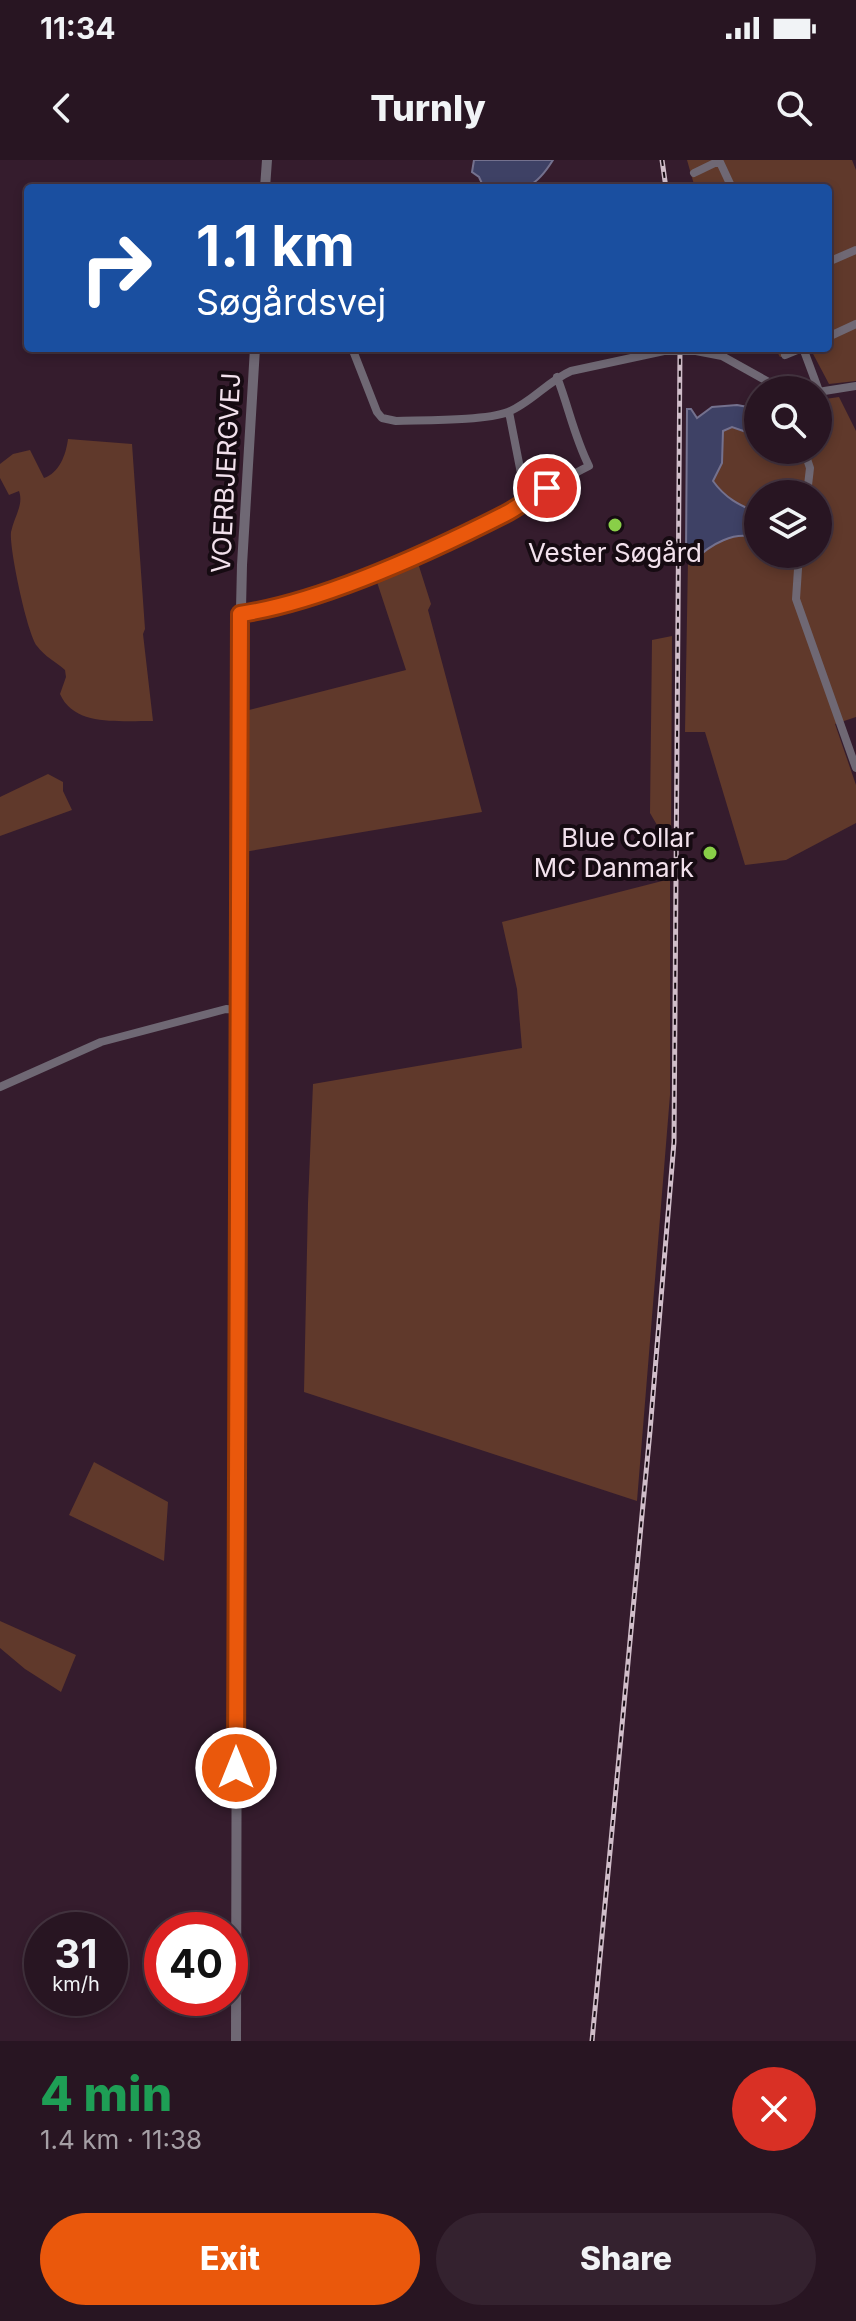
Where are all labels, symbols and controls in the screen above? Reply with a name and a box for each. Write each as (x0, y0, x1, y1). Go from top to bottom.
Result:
text: 11:34 (40, 10, 116, 46)
icon: back (40, 86, 84, 130)
text: Turnly (370, 86, 486, 130)
icon: search (772, 86, 816, 130)
text: 1.1 km (196, 212, 355, 280)
icon: right (64, 216, 168, 320)
text: Søgårdsvej (196, 280, 386, 324)
street label: VOERBJERGVEJ (205, 372, 246, 574)
map controls (744, 376, 832, 568)
button: search (744, 376, 832, 464)
pin (513, 454, 581, 522)
icon: arrive (525, 466, 569, 510)
button: layers (744, 480, 832, 568)
marker: Vester Søgård (606, 516, 624, 534)
place label: Vester Søgård (528, 537, 702, 568)
place label: Blue Collar MC Danmark (534, 822, 694, 883)
marker: Blue Collar MC Danmark (701, 844, 719, 862)
position arrow (194, 1726, 278, 1810)
speed limit sign: 40 (144, 1912, 248, 2016)
text: 31 (54, 1929, 98, 1978)
text: km/h (52, 1972, 100, 1996)
text: 4 min (40, 2064, 172, 2123)
button: close (732, 2067, 816, 2151)
text: 1.4 km · 11:38 (40, 2124, 202, 2155)
button: Exit (40, 2213, 420, 2305)
button: Share (436, 2213, 816, 2305)

